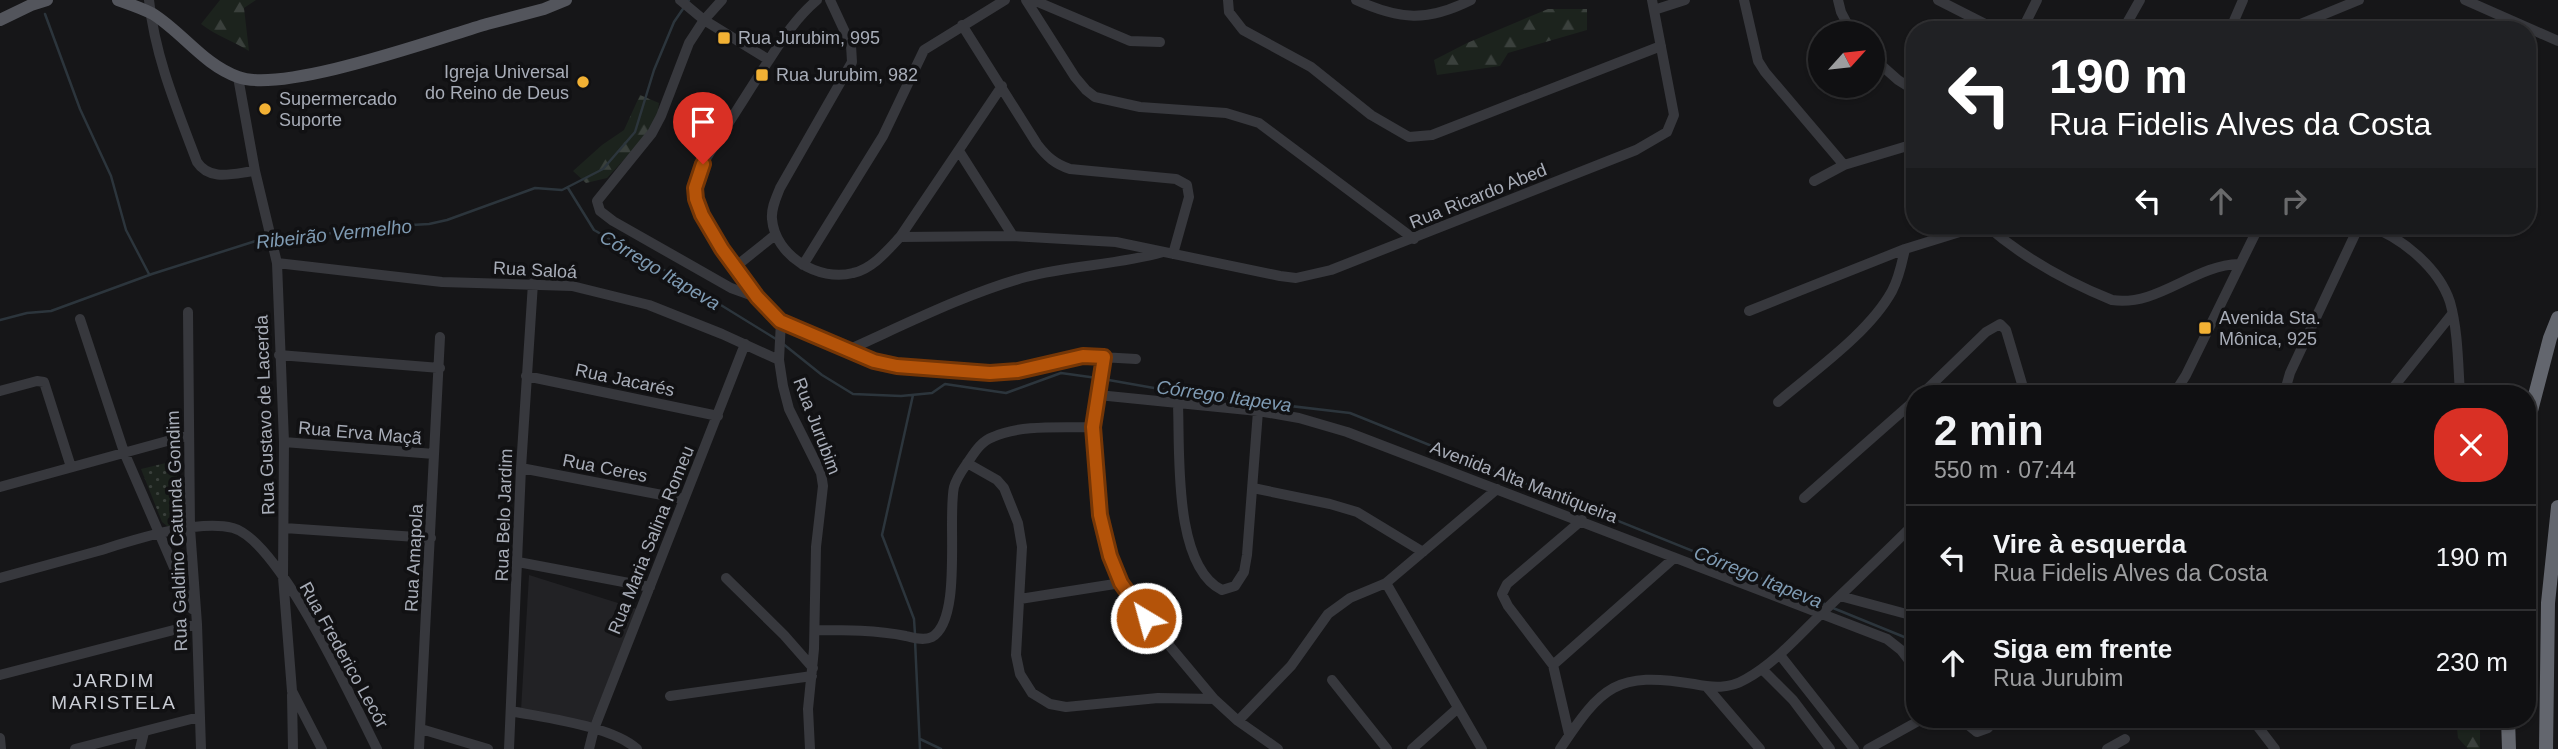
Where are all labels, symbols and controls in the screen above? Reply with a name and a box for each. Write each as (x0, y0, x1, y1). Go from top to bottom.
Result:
north arrow (1808, 21, 1885, 98)
map controls (1808, 21, 1885, 98)
place label: Rua Jurubim, 995 (738, 28, 880, 48)
marker: Rua Jurubim, 995 (716, 30, 732, 46)
icon: left (1934, 49, 2025, 140)
text: 190 m (2049, 49, 2188, 103)
place label: Igreja Universal do Reino de Deus (425, 62, 569, 103)
place label: Rua Jurubim, 982 (776, 65, 918, 85)
marker: Rua Jurubim, 982 (754, 67, 770, 83)
marker: Igreja Universal do Reino de Deus (575, 74, 591, 90)
place label: Supermercado Suporte (279, 89, 397, 130)
pin (673, 92, 733, 164)
marker: Supermercado Suporte (257, 101, 273, 117)
icon: arrive (684, 103, 722, 141)
text: Rua Fidelis Alves da Costa (2049, 106, 2431, 142)
street label: Rua Ricardo Abed (1407, 159, 1549, 233)
icon: left (2129, 182, 2167, 220)
icon: ahead (2202, 182, 2240, 220)
icon: right (2275, 182, 2313, 220)
water label: Ribeirão Vermelho (255, 215, 413, 253)
water label: Córrego Itapeva (596, 226, 724, 314)
street label: Rua Saloá (493, 258, 578, 282)
place label: Avenida Sta. Mônica, 925 (2219, 308, 2321, 349)
street label: Rua Gustavo de Lacerda (251, 314, 278, 515)
marker: Avenida Sta. Mônica, 925 (2197, 320, 2213, 336)
street label: Rua Jacarés (573, 360, 677, 400)
street label: Rua Jurubim (789, 375, 845, 477)
water label: Córrego Itapeva (1155, 376, 1293, 416)
text: 2 min (1934, 407, 2044, 454)
button: close (2434, 408, 2508, 482)
street label: Rua Galdino Catunda Gondim (163, 410, 191, 652)
street label: Rua Erva Maçã (297, 418, 424, 448)
street label: Avenida Alta Mantiqueira (1428, 437, 1621, 527)
street label: Rua Maria Salina Romeu (604, 443, 698, 637)
street label: Rua Belo Jardim (492, 448, 516, 582)
street label: Rua Ceres (561, 450, 649, 486)
text: 550 m · 07:44 (1934, 457, 2076, 483)
street label: Rua Amapola (401, 503, 427, 612)
text: Vire à esquerda (1993, 529, 2186, 559)
icon: left (1934, 539, 1972, 577)
water label: Córrego Itapeva (1691, 542, 1825, 612)
text: 190 m (2436, 542, 2508, 572)
text: Rua Fidelis Alves da Costa (1993, 560, 2268, 586)
street label: Rua Frederico Lecór (295, 578, 393, 732)
position arrow (1109, 581, 1183, 655)
text: Siga em frente (1993, 634, 2172, 664)
icon: ahead (1934, 644, 1972, 682)
text: 230 m (2436, 647, 2508, 677)
text: Rua Jurubim (1993, 665, 2123, 691)
district label: JARDIM MARISTELA (51, 670, 177, 713)

